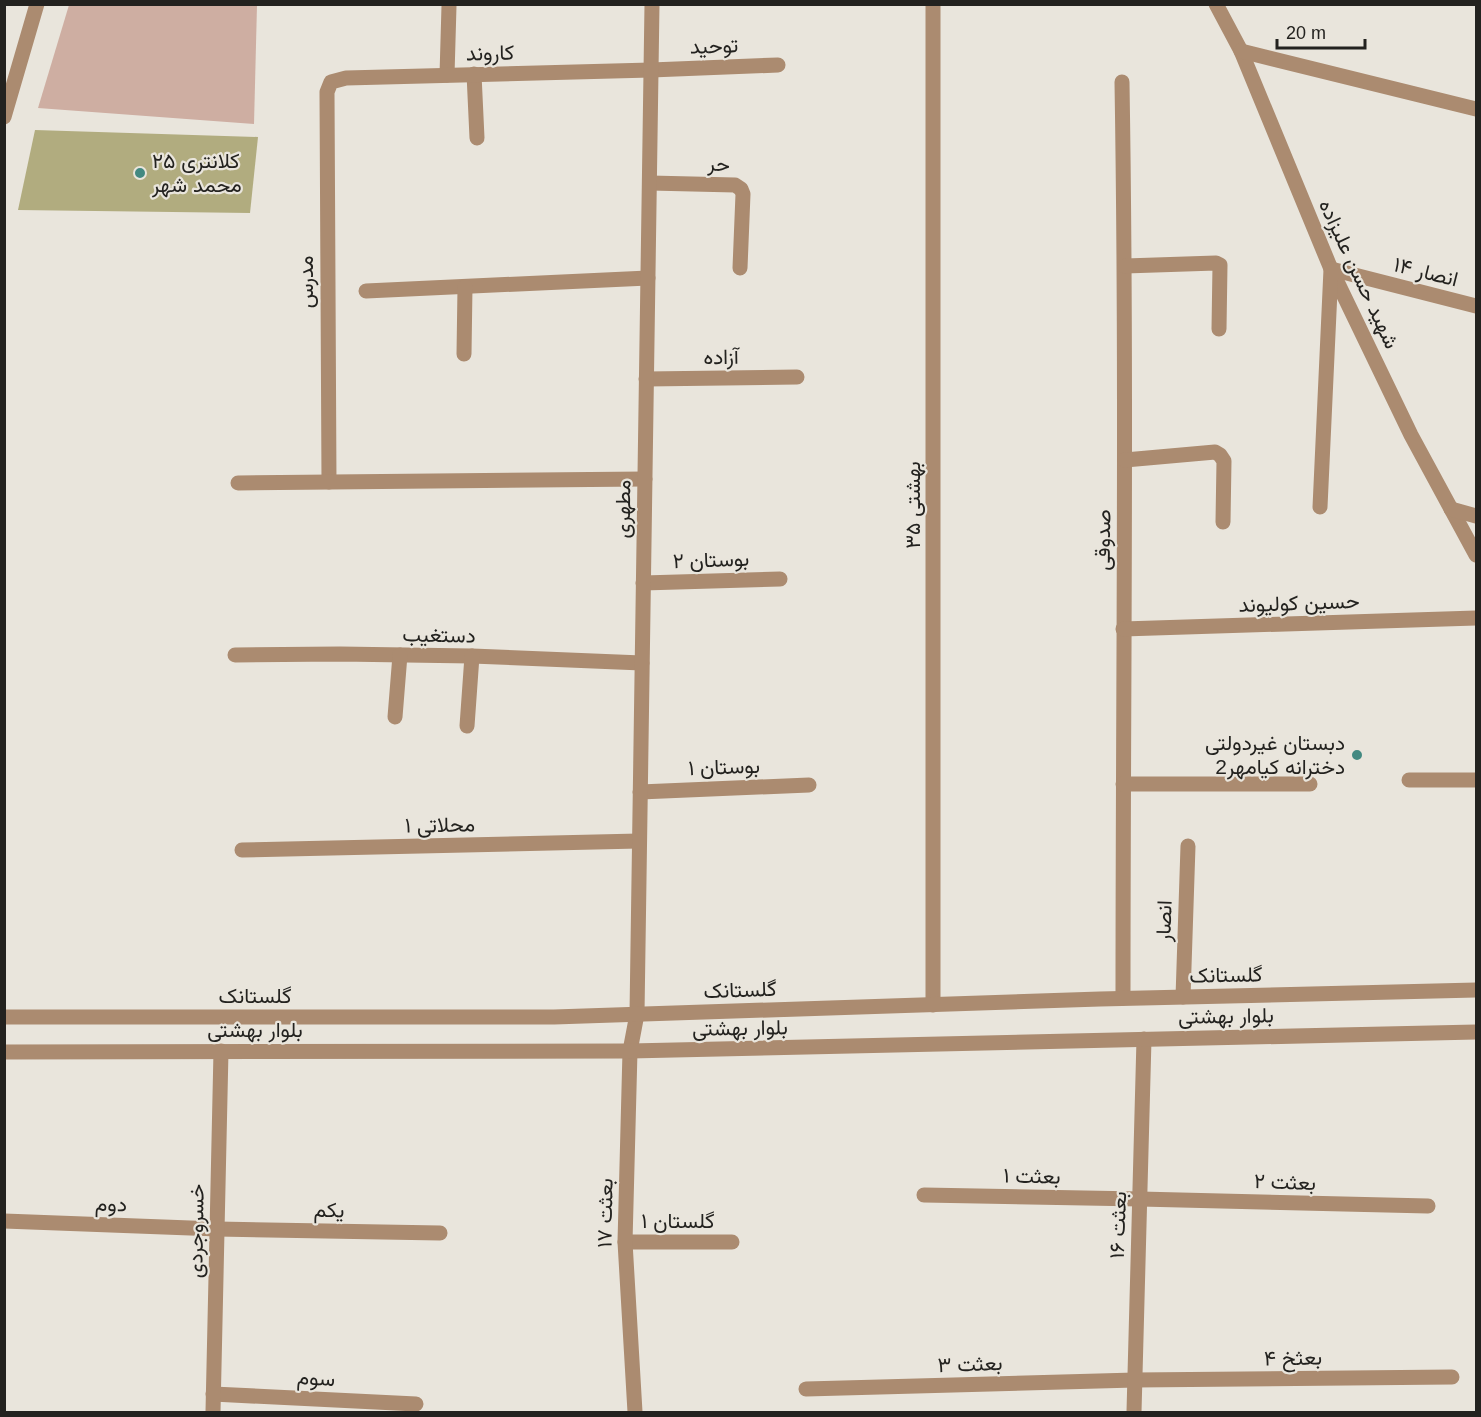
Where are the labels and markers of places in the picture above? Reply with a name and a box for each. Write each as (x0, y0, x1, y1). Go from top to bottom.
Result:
place label: کلانتری ۲۵ محمد شهر (151, 149, 242, 198)
marker: کلانتری ۲۵ محمد شهر (133, 166, 147, 180)
place label: دبستان غیردولتی دخترانه کیامهر2 (1205, 731, 1345, 780)
marker: دبستان غیردولتی دخترانه کیامهر2 (1350, 748, 1364, 762)

